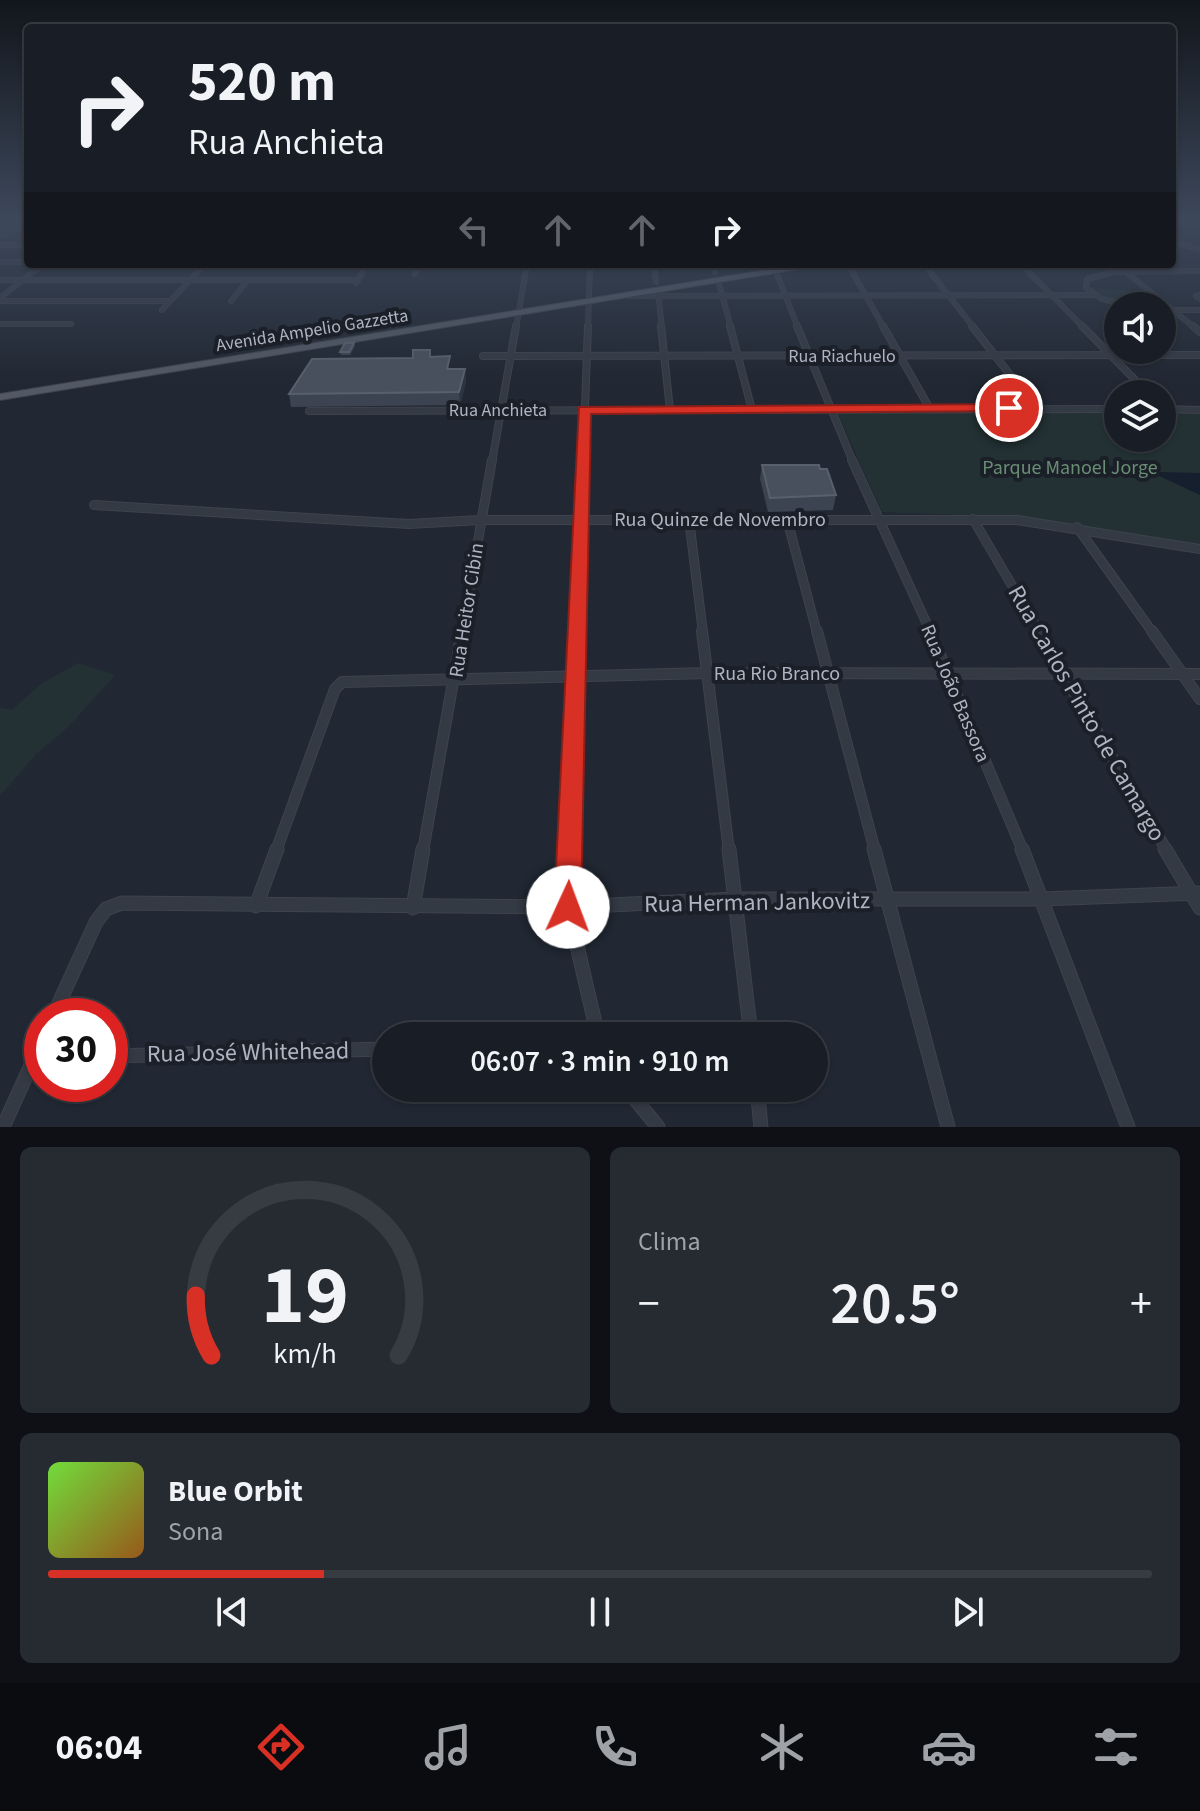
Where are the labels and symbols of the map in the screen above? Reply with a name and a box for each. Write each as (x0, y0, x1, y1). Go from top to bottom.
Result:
street label: Avenida Ampelio Gazzetta (214, 303, 410, 358)
street label: Rua Riachuelo (788, 344, 896, 369)
pin (975, 374, 1043, 442)
street label: Rua Anchieta (449, 398, 547, 423)
park label: Parque Manoel Jorge (982, 454, 1158, 482)
street label: Rua Quinze de Novembro (614, 506, 826, 534)
street label: Rua Heitor Cibin (443, 541, 491, 679)
street label: Rua Carlos Pinto de Camargo (999, 579, 1174, 848)
street label: Rua João Bassora (913, 620, 997, 767)
street label: Rua Rio Branco (714, 660, 840, 688)
position arrow (526, 865, 610, 949)
street label: Rua Herman Jankovitz (644, 883, 870, 922)
speed limit sign: 30 (24, 998, 128, 1102)
street label: Rua José Whitehead (147, 1033, 349, 1072)

